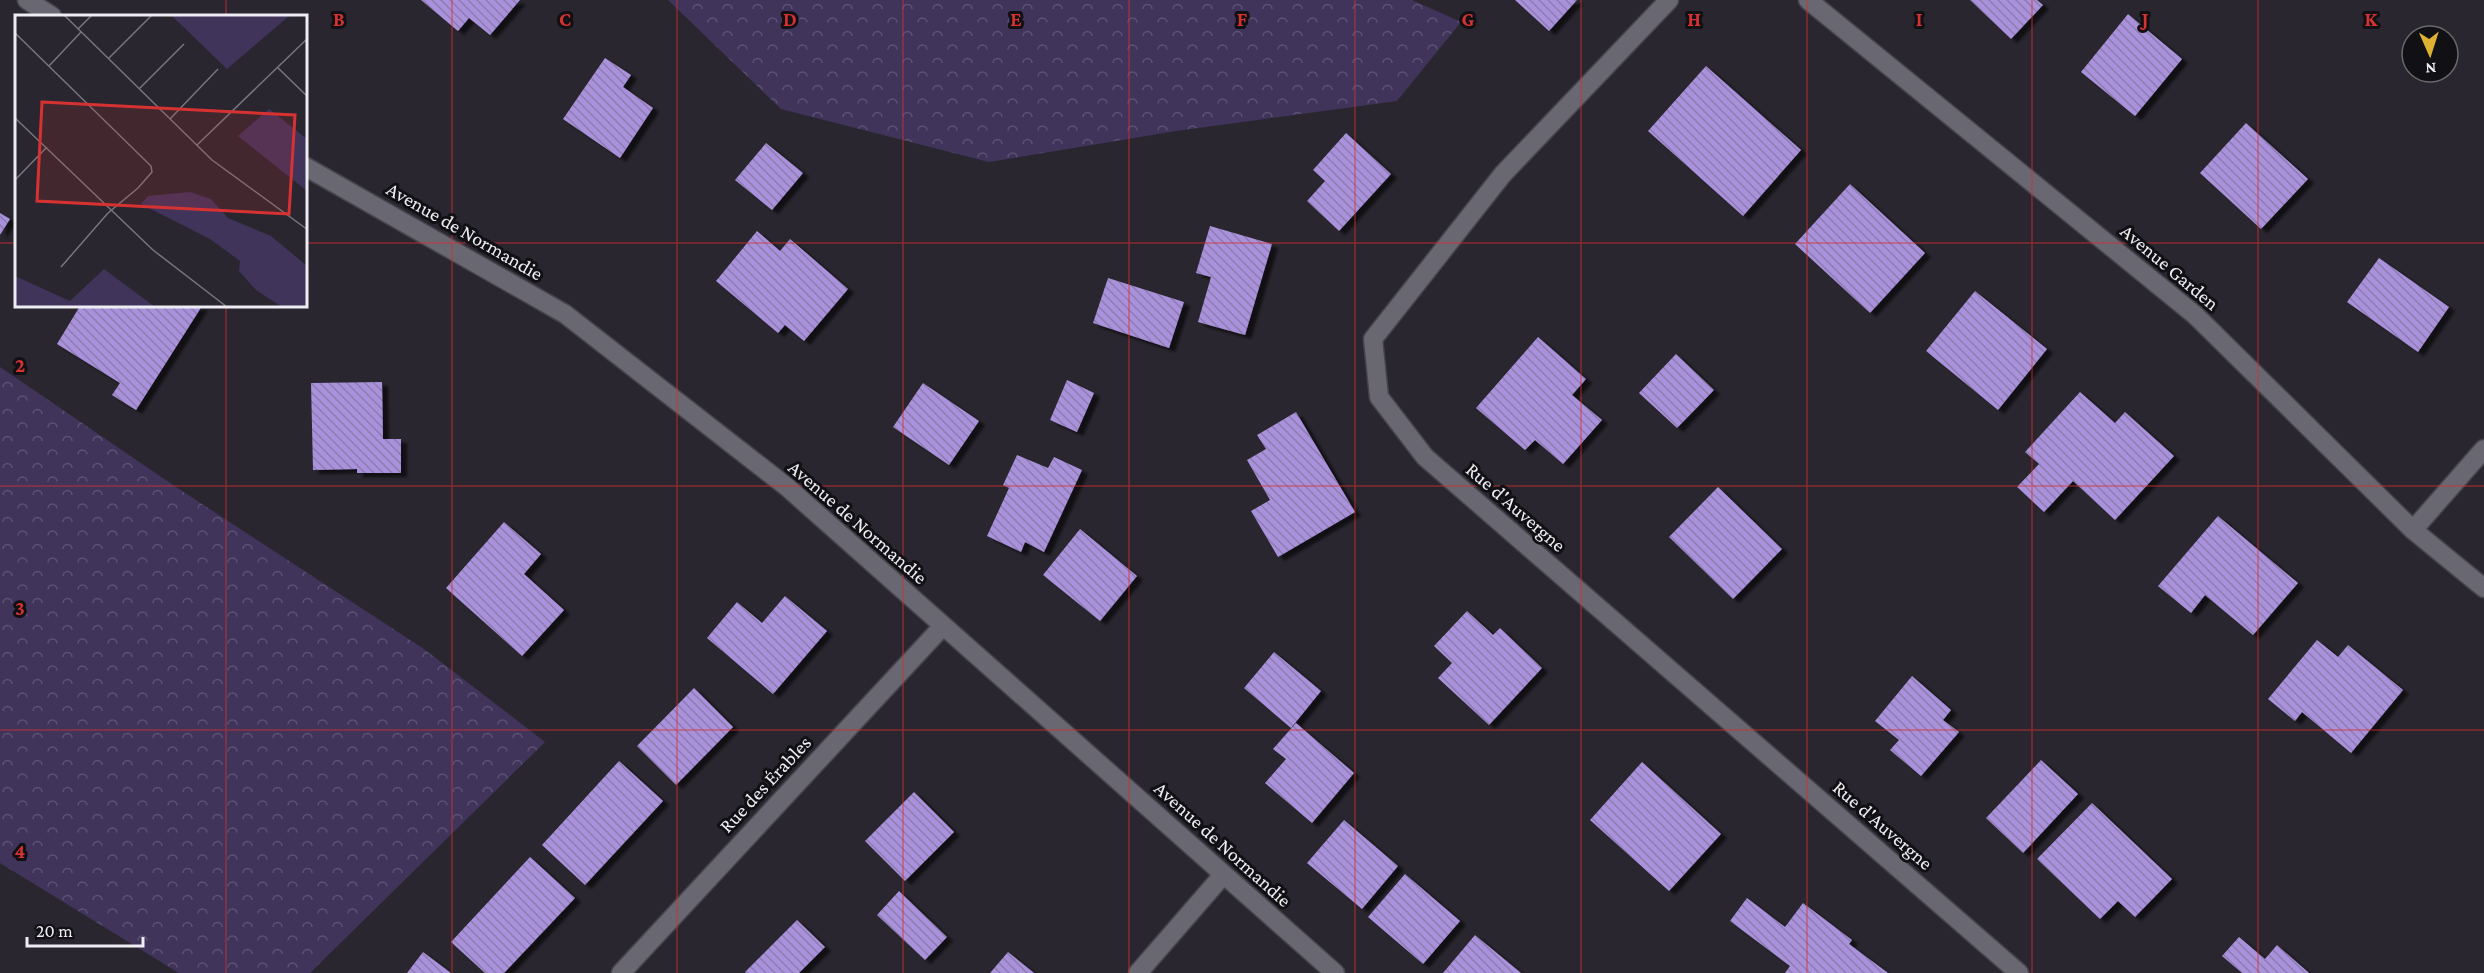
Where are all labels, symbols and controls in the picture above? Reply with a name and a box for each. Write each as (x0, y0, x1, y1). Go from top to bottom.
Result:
text: B (333, 8, 345, 30)
text: C (559, 8, 571, 30)
text: D (783, 8, 797, 30)
text: E (1010, 8, 1022, 30)
text: F (1237, 8, 1248, 30)
text: G (1462, 8, 1475, 30)
text: H (1687, 8, 1701, 30)
text: I (1916, 8, 1923, 30)
text: J (2140, 8, 2149, 30)
text: K (2365, 8, 2379, 30)
inset map (15, 15, 308, 308)
north arrow (2400, 24, 2460, 84)
text: N (2425, 60, 2437, 77)
street label: Avenue de Normandie (383, 177, 547, 285)
street label: Avenue Garden (2116, 220, 2224, 315)
text: 2 (15, 354, 25, 376)
street label: Avenue de Normandie (784, 456, 932, 588)
street label: Rue d'Auvergne (1461, 458, 1570, 557)
text: 3 (15, 597, 25, 619)
street label: Rue des Érables (715, 731, 815, 837)
street label: Rue d'Auvergne (1828, 776, 1937, 875)
street label: Avenue de Normandie (1150, 777, 1296, 911)
text: 4 (15, 840, 26, 862)
scale bar (27, 910, 142, 948)
text: 20 m (36, 921, 73, 941)

